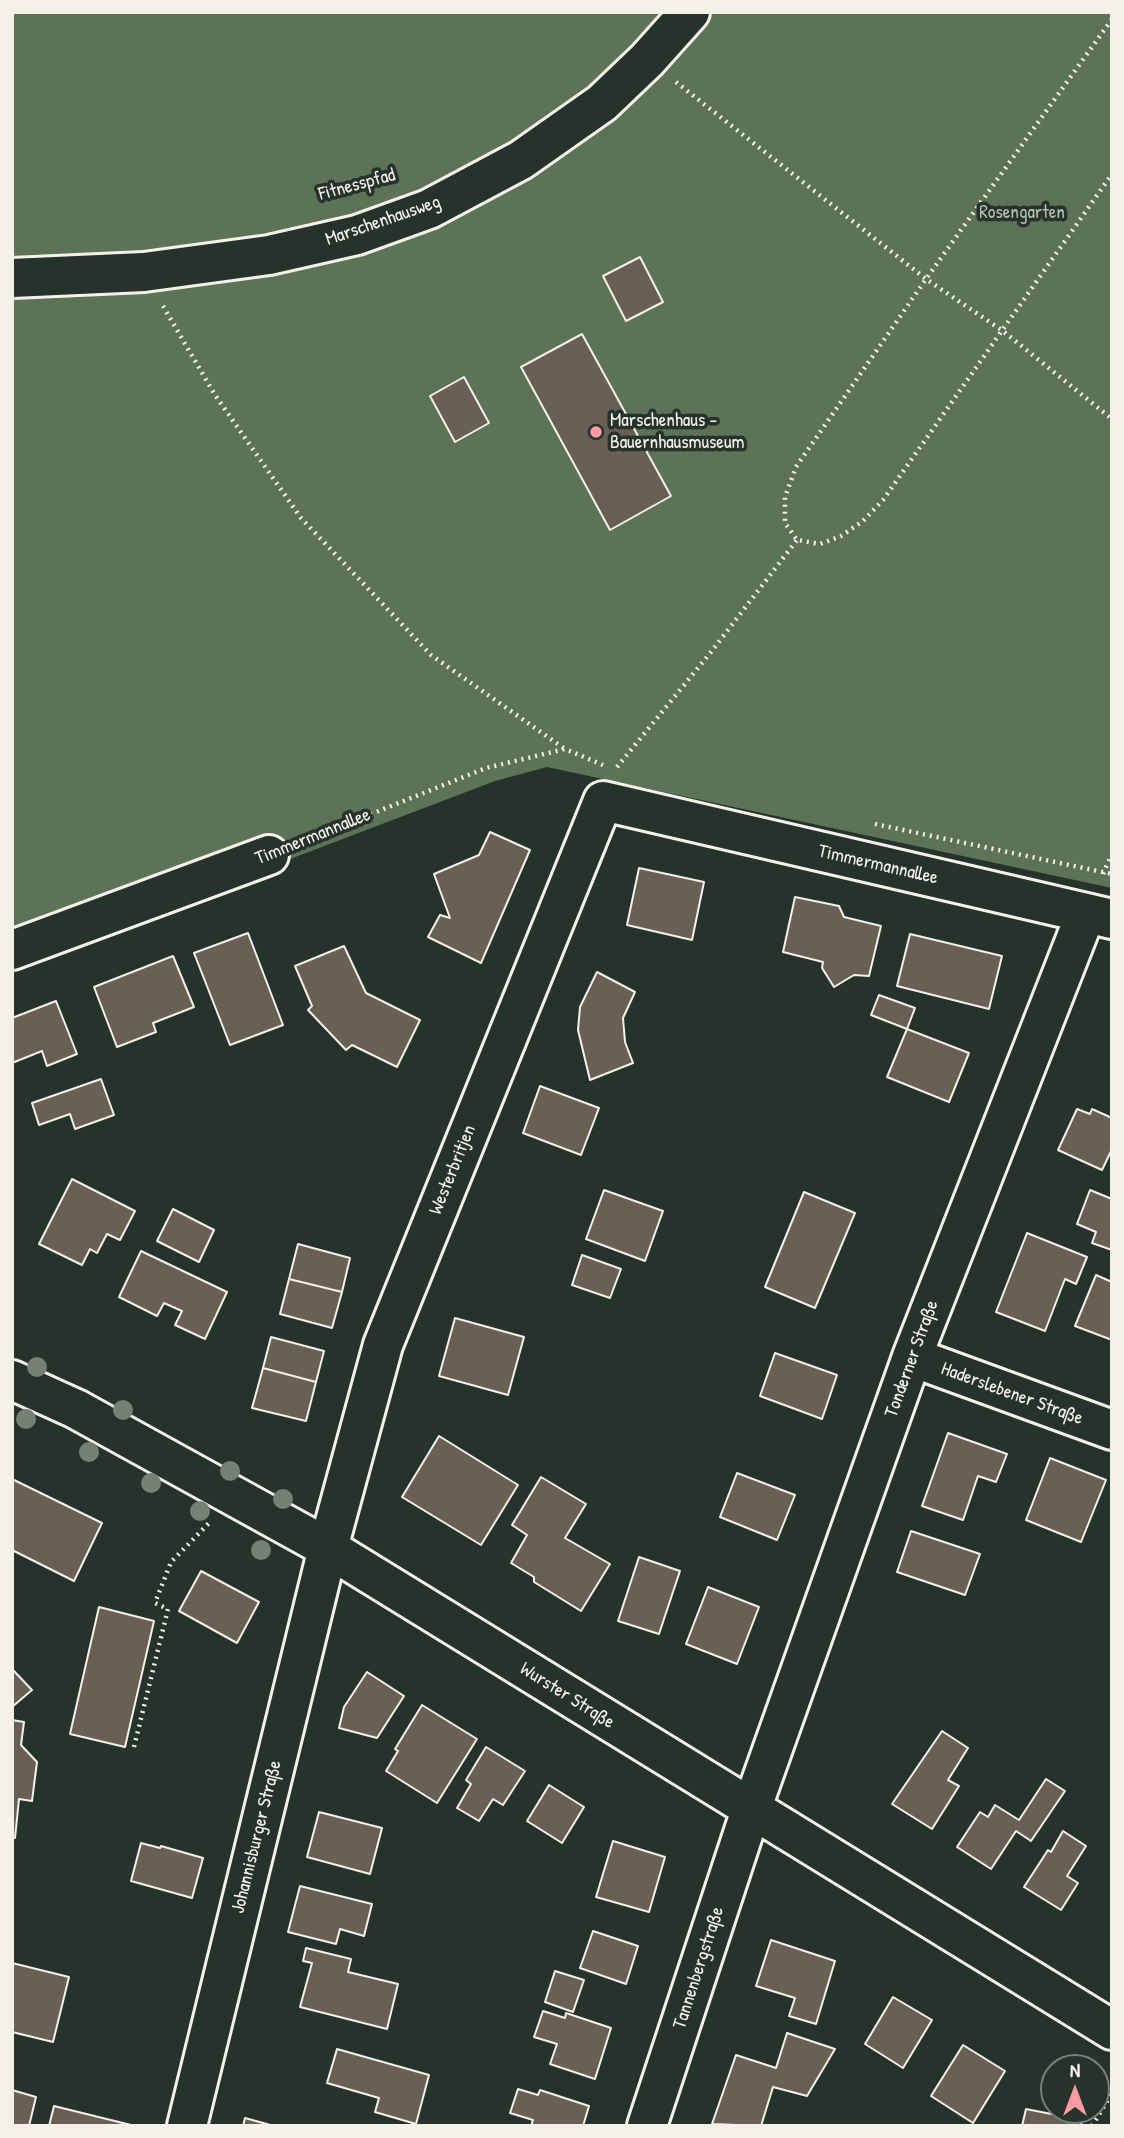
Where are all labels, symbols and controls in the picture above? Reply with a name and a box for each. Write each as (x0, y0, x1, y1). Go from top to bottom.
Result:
street label: Fitnesspfad (316, 164, 398, 206)
street label: Marschenhausweg (323, 191, 443, 251)
park label: Rosengarten (979, 202, 1065, 224)
place label: Marschenhaus - Bauernhausmuseum (610, 410, 744, 454)
marker: Marschenhaus - Bauernhausmuseum (588, 424, 604, 440)
street label: Timmermannallee (252, 804, 374, 870)
street label: Timmermannallee (816, 840, 940, 890)
street label: Westerbritjen (425, 1122, 481, 1218)
street label: Tonderner Straße (880, 1297, 944, 1421)
street label: Haderslebener Straße (938, 1358, 1086, 1430)
street label: Wurster Straße (515, 1658, 619, 1734)
street label: Johannisburger Straße (227, 1758, 287, 1916)
street label: Tannenbergstraße (669, 1904, 729, 2032)
north arrow (1040, 2054, 1110, 2124)
text: N (1070, 2057, 1080, 2083)

